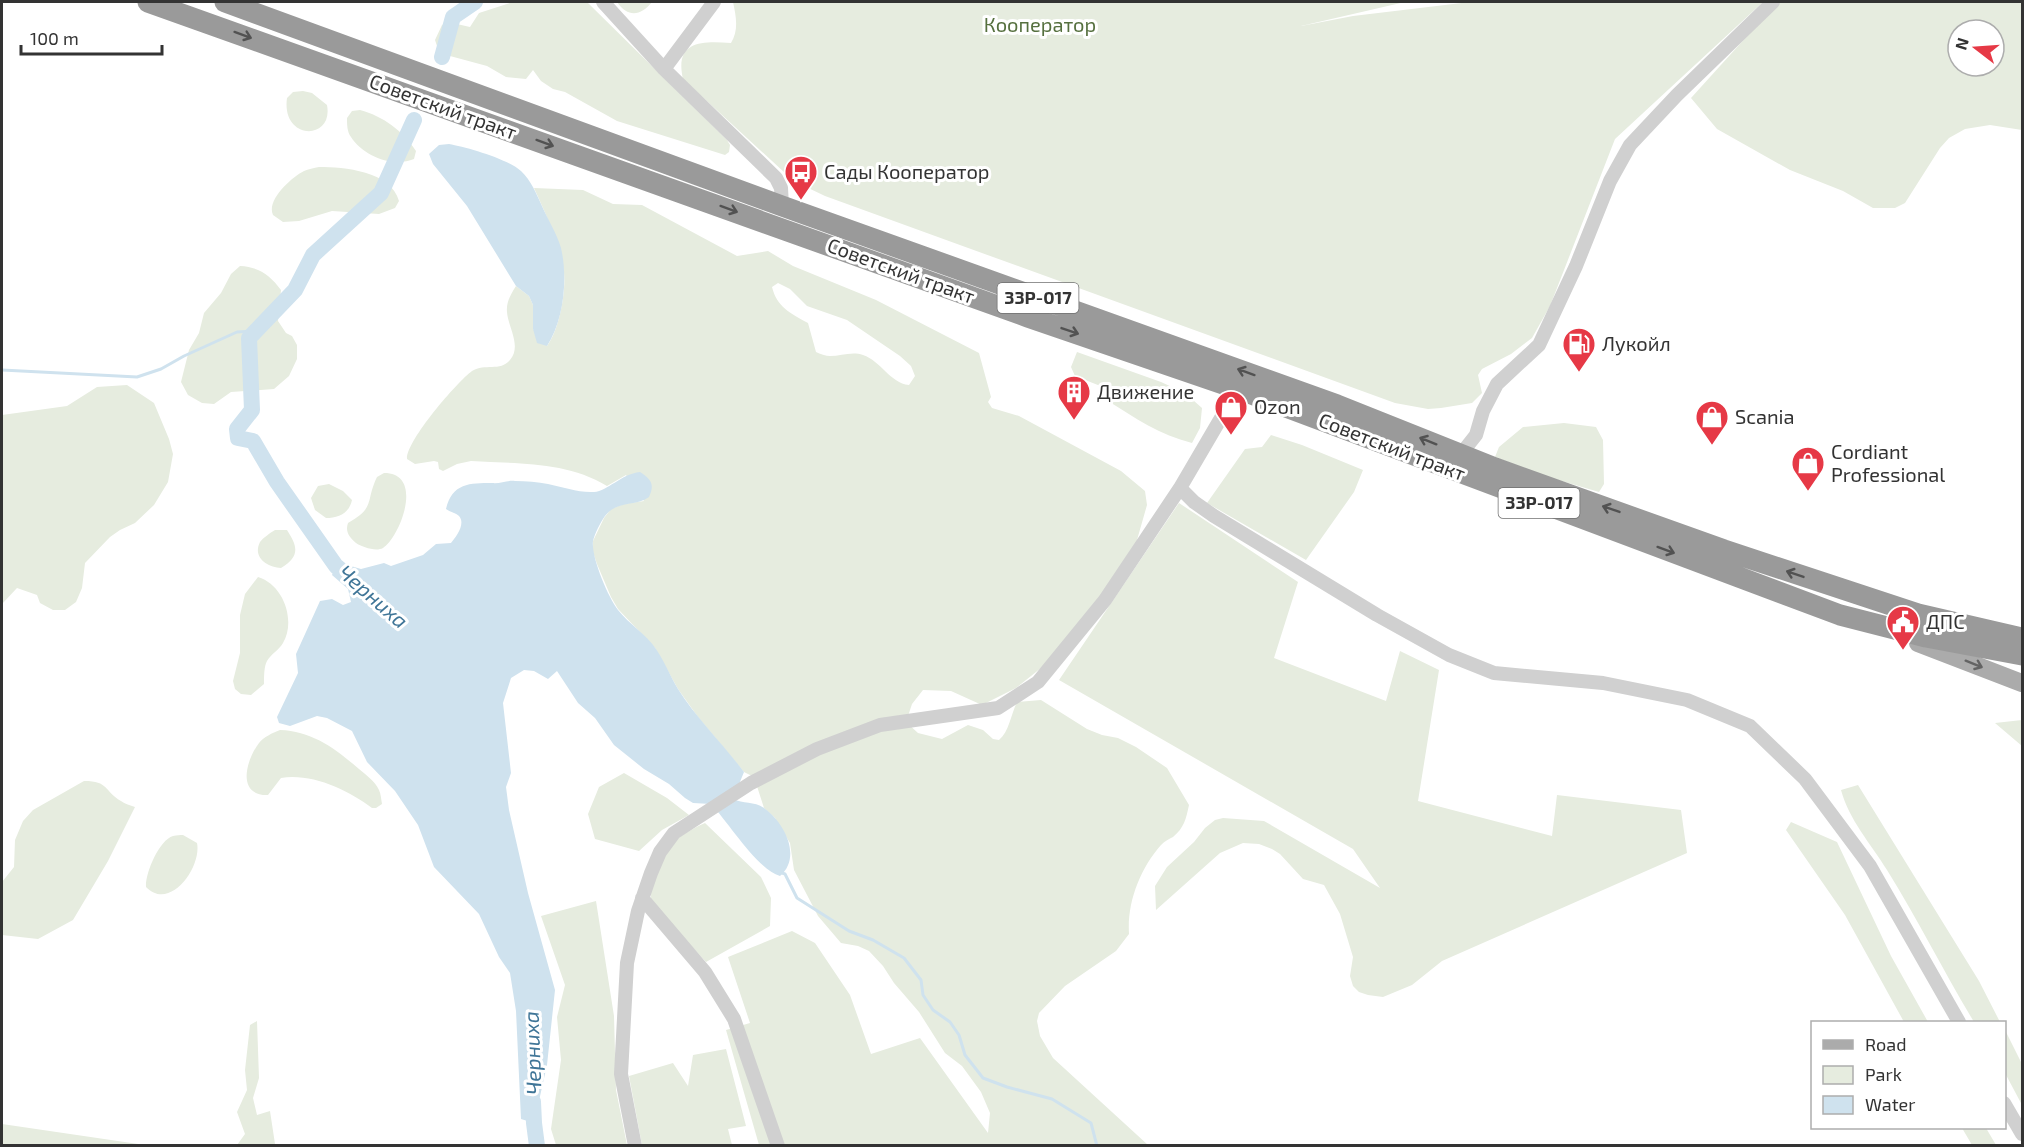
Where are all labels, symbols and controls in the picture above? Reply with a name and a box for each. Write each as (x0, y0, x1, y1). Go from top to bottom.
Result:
park label: Кооператор (984, 12, 1096, 36)
scale bar (21, 18, 162, 56)
north arrow (1946, 18, 2006, 78)
text: 100 m (30, 27, 79, 49)
one-way arrow (233, 31, 252, 42)
text: N (1950, 35, 1972, 52)
street label: Советский тракт (366, 68, 521, 144)
one-way arrow (535, 138, 554, 149)
bus stop icon: Сады Кооператор (783, 154, 819, 201)
place label: Сады Кооператор (824, 159, 989, 183)
one-way arrow (719, 204, 738, 215)
street label: Советский тракт (824, 232, 979, 308)
road number: 33Р-017 (998, 283, 1078, 313)
fuel station icon: Лукойл (1561, 326, 1597, 373)
one-way arrow (1060, 327, 1079, 338)
place label: Лукойл (1602, 331, 1671, 356)
one-way arrow (1237, 366, 1256, 377)
building icon: Движение (1056, 374, 1092, 421)
place label: Движение (1097, 379, 1194, 403)
shop icon: Ozon (1213, 389, 1249, 436)
place label: Ozon (1254, 394, 1301, 418)
shop icon: Scania (1694, 399, 1730, 446)
place label: Scania (1735, 404, 1795, 428)
street label: Советский тракт (1316, 407, 1469, 485)
one-way arrow (1420, 435, 1438, 446)
place label: Cordiant Professional (1831, 439, 1945, 486)
shop icon: Cordiant Professional (1790, 445, 1826, 492)
road number: 33Р-017 (1498, 488, 1580, 518)
one-way arrow (1602, 502, 1621, 513)
one-way arrow (1656, 546, 1675, 557)
water label: Черниха (334, 559, 414, 633)
one-way arrow (1786, 568, 1805, 579)
public building icon: ДПС (1885, 604, 1921, 651)
place label: ДПС (1926, 609, 1965, 633)
one-way arrow (1965, 659, 1983, 670)
water label: Черниха (518, 1011, 545, 1095)
legend (1811, 1021, 2006, 1129)
text: Road (1865, 1033, 1906, 1055)
text: Park (1865, 1063, 1902, 1085)
text: Water (1865, 1093, 1915, 1115)

